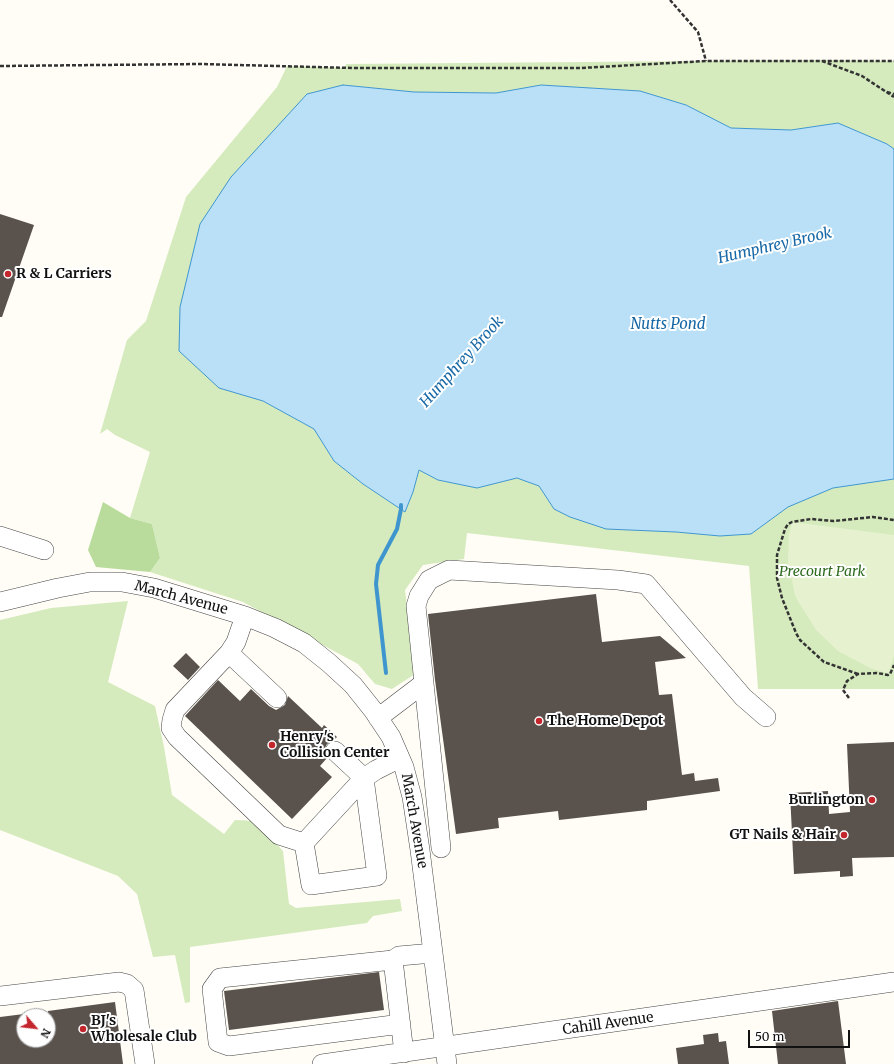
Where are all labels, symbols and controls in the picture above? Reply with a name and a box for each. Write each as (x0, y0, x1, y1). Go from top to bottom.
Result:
water label: Humphrey Brook (716, 224, 834, 268)
place label: R & L Carriers (16, 266, 112, 282)
marker: R & L Carriers (3, 269, 13, 279)
water label: Humphrey Brook (416, 313, 508, 411)
water label: Nutts Pond (631, 316, 705, 334)
park label: Precourt Park (779, 564, 865, 580)
street label: March Avenue (133, 577, 229, 619)
place label: The Home Depot (547, 713, 663, 729)
marker: The Home Depot (534, 716, 544, 726)
place label: Henry's Collision Center (280, 729, 389, 762)
marker: Henry's Collision Center (267, 740, 277, 750)
street label: March Avenue (397, 772, 431, 870)
place label: Burlington (788, 792, 864, 808)
marker: Burlington (867, 795, 877, 805)
place label: GT Nails & Hair (729, 827, 836, 843)
marker: GT Nails & Hair (839, 830, 849, 840)
north arrow (16, 1008, 56, 1048)
street label: Cahill Avenue (561, 1009, 655, 1039)
place label: BJ's Wholesale Club (91, 1013, 197, 1046)
scale bar (750, 1022, 852, 1048)
marker: BJ's Wholesale Club (78, 1024, 88, 1034)
text: N (37, 1026, 54, 1040)
text: 50 m (755, 1029, 784, 1044)

